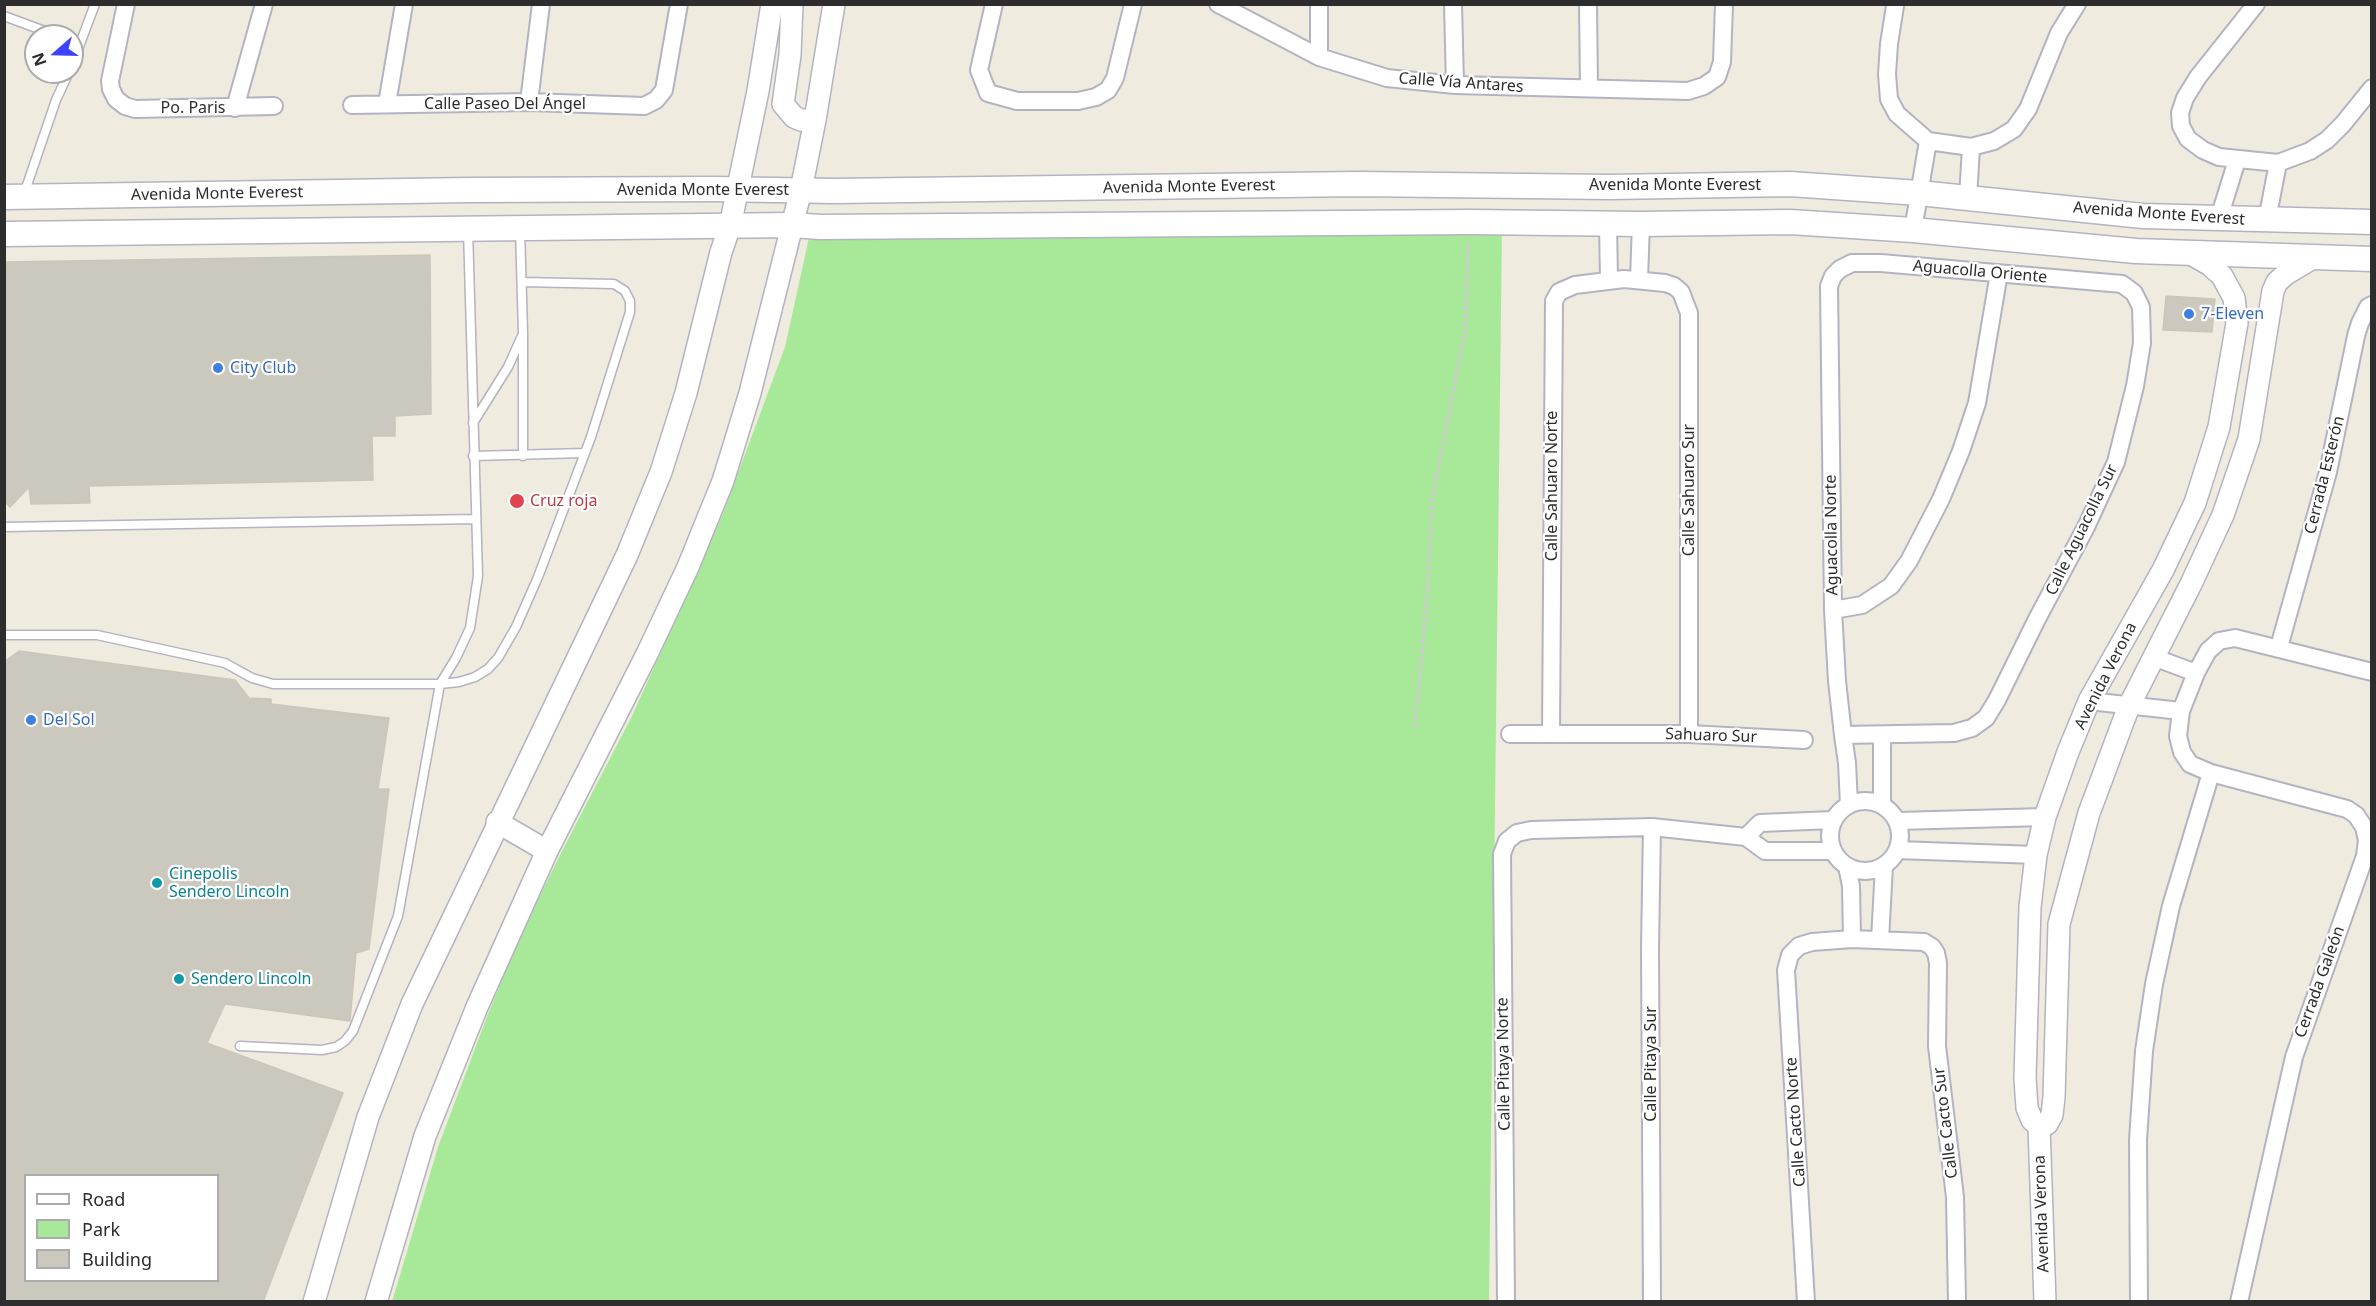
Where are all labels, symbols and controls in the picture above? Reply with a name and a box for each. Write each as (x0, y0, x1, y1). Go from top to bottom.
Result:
north arrow (24, 24, 84, 84)
text: N (26, 50, 52, 69)
street label: Calle Vía Antares (1398, 69, 1524, 97)
street label: Calle Paseo Del Ángel (424, 94, 586, 114)
street label: Po. Paris (161, 98, 225, 118)
street label: Avenida Monte Everest (1589, 175, 1761, 195)
street label: Avenida Monte Everest (1103, 176, 1275, 198)
street label: Avenida Monte Everest (617, 180, 789, 200)
street label: Avenida Monte Everest (131, 183, 303, 205)
street label: Avenida Monte Everest (2072, 198, 2246, 230)
street label: Aguacolla Oriente (1912, 257, 2048, 287)
place label: 7-Eleven (2201, 304, 2264, 324)
marker: 7-Eleven (2182, 307, 2196, 321)
place label: City Club (230, 358, 296, 378)
marker: City Club (211, 361, 225, 375)
street label: Calle Sahuaro Norte (1542, 411, 1562, 561)
street label: Cerrada Esterón (2301, 414, 2349, 536)
street label: Calle Sahuaro Sur (1679, 424, 1699, 556)
street label: Calle Aguacolla Sur (2042, 461, 2122, 599)
street label: Aguacolla Norte (1821, 474, 1843, 596)
place label: Cruz roja (530, 491, 597, 511)
marker: Cruz roja (508, 492, 526, 510)
street label: Avenida Verona (2071, 619, 2141, 733)
place label: Del Sol (43, 710, 95, 730)
marker: Del Sol (24, 713, 38, 727)
street label: Sahuaro Sur (1665, 725, 1757, 747)
place label: Cinepolis Sendero Lincoln (169, 864, 289, 902)
marker: Cinepolis Sendero Lincoln (150, 876, 164, 890)
street label: Cerrada Galeón (2291, 924, 2349, 1040)
place label: Sendero Lincoln (191, 969, 311, 989)
marker: Sendero Lincoln (172, 972, 186, 986)
street label: Calle Pitaya Norte (1493, 997, 1515, 1131)
street label: Calle Pitaya Sur (1641, 1006, 1661, 1122)
street label: Calle Cacto Norte (1782, 1056, 1810, 1188)
street label: Calle Cacto Sur (1930, 1066, 1962, 1180)
street label: Avenida Verona (2030, 1155, 2054, 1273)
legend (24, 1174, 219, 1282)
text: Road (82, 1187, 125, 1211)
text: Park (82, 1217, 120, 1241)
text: Building (82, 1247, 152, 1271)

